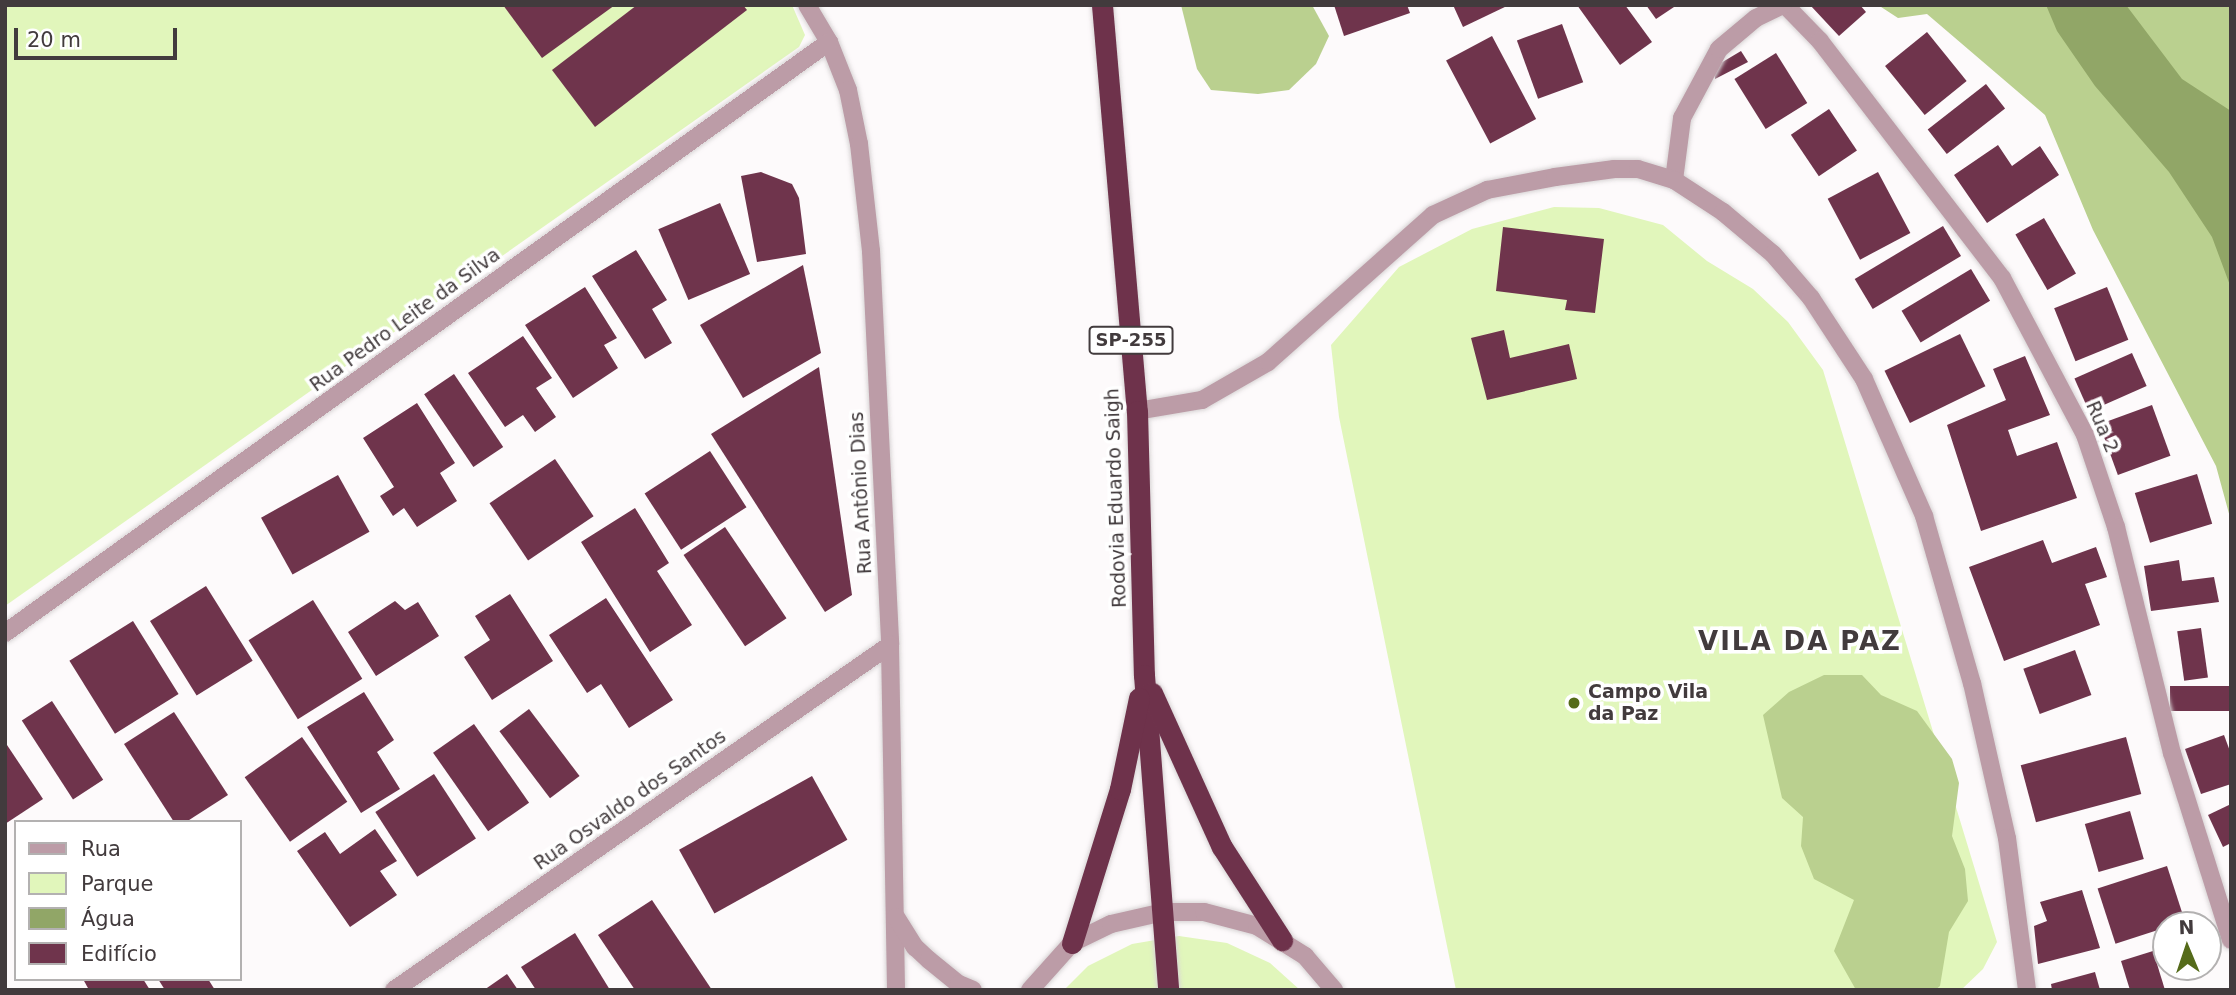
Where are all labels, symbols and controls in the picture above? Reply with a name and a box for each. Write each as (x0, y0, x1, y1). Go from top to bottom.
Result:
scale bar (18, 14, 180, 58)
text: 20 m (27, 28, 81, 52)
street label: Rua Pedro Leite da Silva (306, 243, 504, 397)
road number: SP-255 (1087, 326, 1175, 354)
street label: Rodovia Eduardo Saigh (1101, 388, 1131, 608)
street label: Rua 2 (2081, 398, 2123, 456)
street label: Rua Antônio Dias (845, 411, 877, 575)
district label: VILA DA PAZ (1699, 626, 1901, 658)
place label: Campo Vila da Paz (1588, 681, 1708, 725)
marker: Campo Vila da Paz (1566, 695, 1582, 711)
street label: Rua Osvaldo dos Santos (530, 725, 730, 875)
legend (14, 820, 242, 981)
text: Rua (81, 837, 121, 861)
text: Parque (81, 872, 153, 896)
text: Água (81, 907, 135, 931)
north arrow (2152, 911, 2222, 981)
text: N (2178, 916, 2195, 938)
text: Edifício (81, 942, 157, 966)

